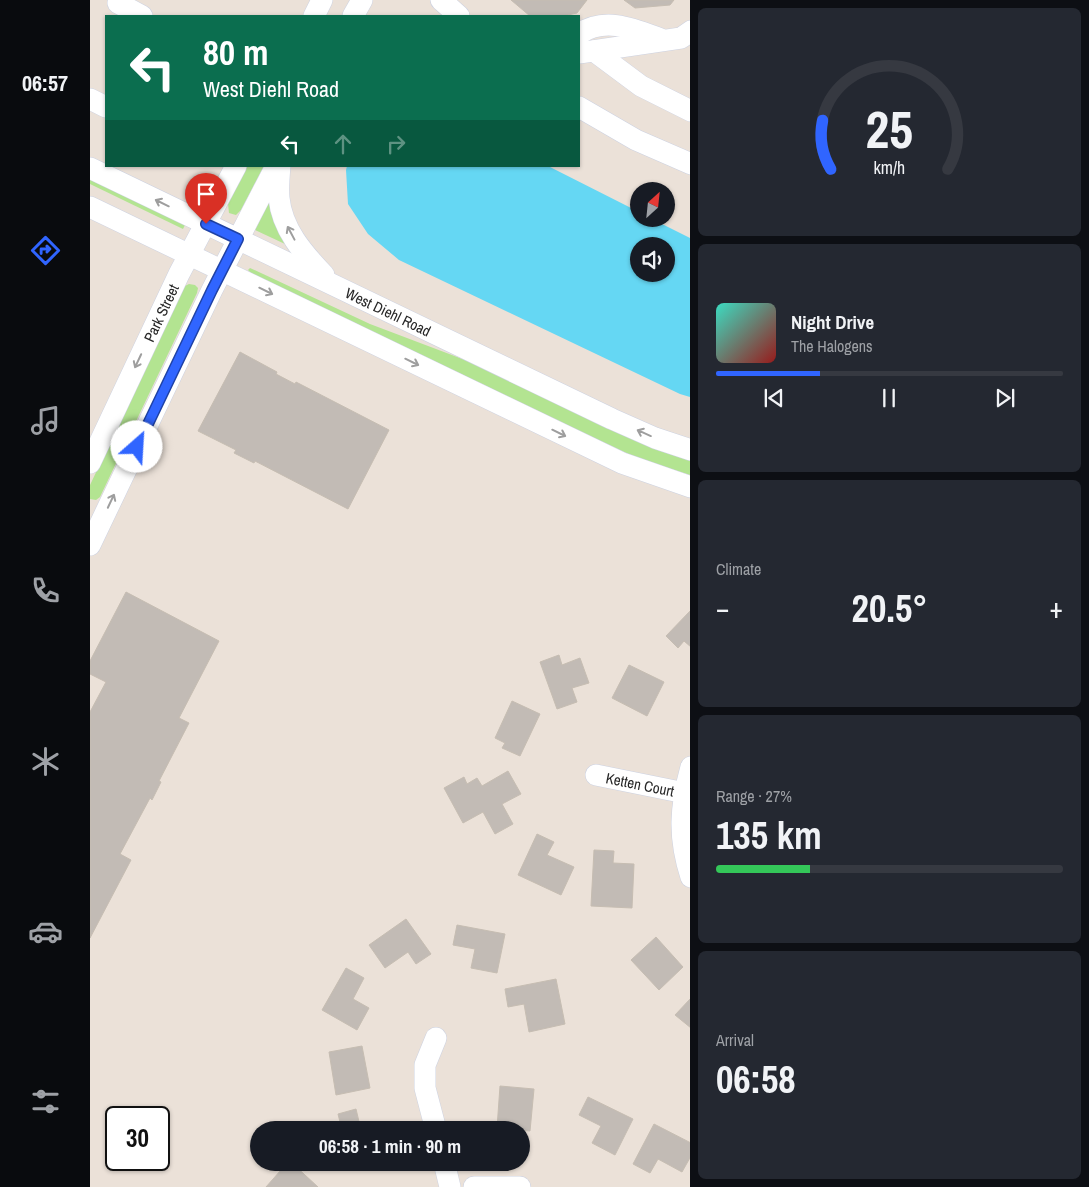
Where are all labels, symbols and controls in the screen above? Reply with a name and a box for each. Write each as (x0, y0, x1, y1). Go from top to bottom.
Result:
text: 80 m (203, 29, 268, 76)
icon: left (120, 35, 185, 100)
text: 06:57 (22, 68, 68, 98)
text: West Diehl Road (203, 74, 339, 104)
text: 25 (866, 94, 913, 164)
icon: left (276, 130, 304, 158)
icon: ahead (329, 130, 357, 158)
icon: right (382, 130, 410, 158)
text: km/h (874, 156, 905, 180)
pin (185, 173, 227, 224)
icon: arrive (192, 180, 220, 208)
north arrow (630, 182, 675, 228)
map controls (630, 182, 675, 282)
one-way arrow (155, 197, 170, 207)
one-way arrow (286, 226, 295, 241)
icon: directions (28, 233, 63, 268)
button: sound (630, 237, 675, 282)
street label: Park Street (138, 280, 184, 345)
street label: West Diehl Road (342, 282, 435, 341)
one-way arrow (258, 287, 273, 296)
text: Night Drive (791, 309, 874, 335)
text: The Halogens (791, 335, 873, 357)
one-way arrow (133, 353, 142, 368)
one-way arrow (405, 357, 420, 367)
icon: previous (760, 384, 788, 412)
icon: pause (875, 384, 903, 412)
icon: next (991, 384, 1019, 412)
icon: music (28, 403, 63, 438)
position arrow (110, 420, 162, 472)
one-way arrow (551, 428, 566, 438)
one-way arrow (637, 428, 652, 438)
one-way arrow (107, 494, 117, 509)
text: Climate (716, 558, 761, 580)
icon: phone (28, 573, 63, 608)
text: 20.5° (852, 583, 927, 634)
text: − (716, 589, 729, 627)
text: + (1050, 589, 1063, 627)
icon: climate (28, 744, 63, 779)
street label: Ketten Court (604, 767, 677, 801)
text: Range · 27% (716, 785, 792, 807)
text: 135 km (716, 810, 822, 861)
icon: car (28, 914, 63, 949)
text: Arrival (716, 1029, 754, 1051)
text: 06:58 (716, 1054, 796, 1105)
icon: filters (28, 1084, 63, 1119)
speed limit sign: 30 (105, 1106, 170, 1171)
text: 06:58 · 1 min · 90 m (319, 1133, 461, 1159)

